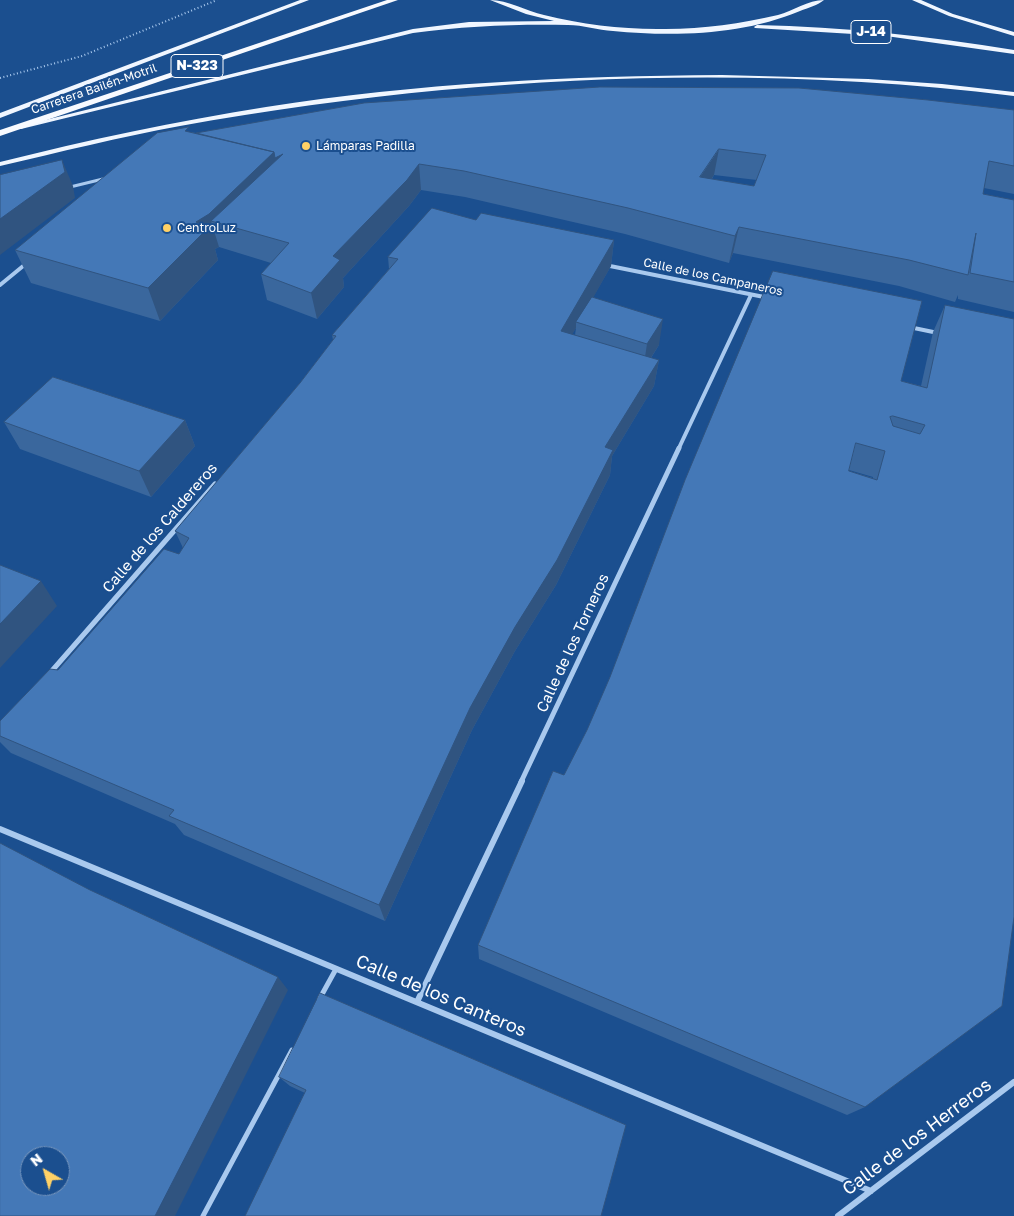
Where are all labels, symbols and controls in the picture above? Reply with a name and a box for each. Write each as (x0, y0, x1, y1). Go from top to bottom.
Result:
road number: J-14 (851, 21, 891, 44)
road number: N-323 (171, 54, 223, 78)
street label: Carretera Bailén-Motril (29, 61, 159, 117)
place label: Lámparas Padilla (316, 139, 415, 153)
marker: Lámparas Padilla (300, 140, 312, 152)
place label: CentroLuz (177, 221, 236, 235)
marker: CentroLuz (161, 222, 173, 234)
street label: Calle de los Campaneros (642, 255, 784, 299)
street label: Calle de los Caldereros (99, 459, 221, 597)
street label: Calle de los Torneros (533, 571, 613, 715)
street label: Calle de los Canteros (352, 950, 530, 1042)
street label: Calle de los Herreros (838, 1074, 996, 1200)
north arrow (20, 1146, 70, 1196)
text: N (27, 1150, 45, 1170)

